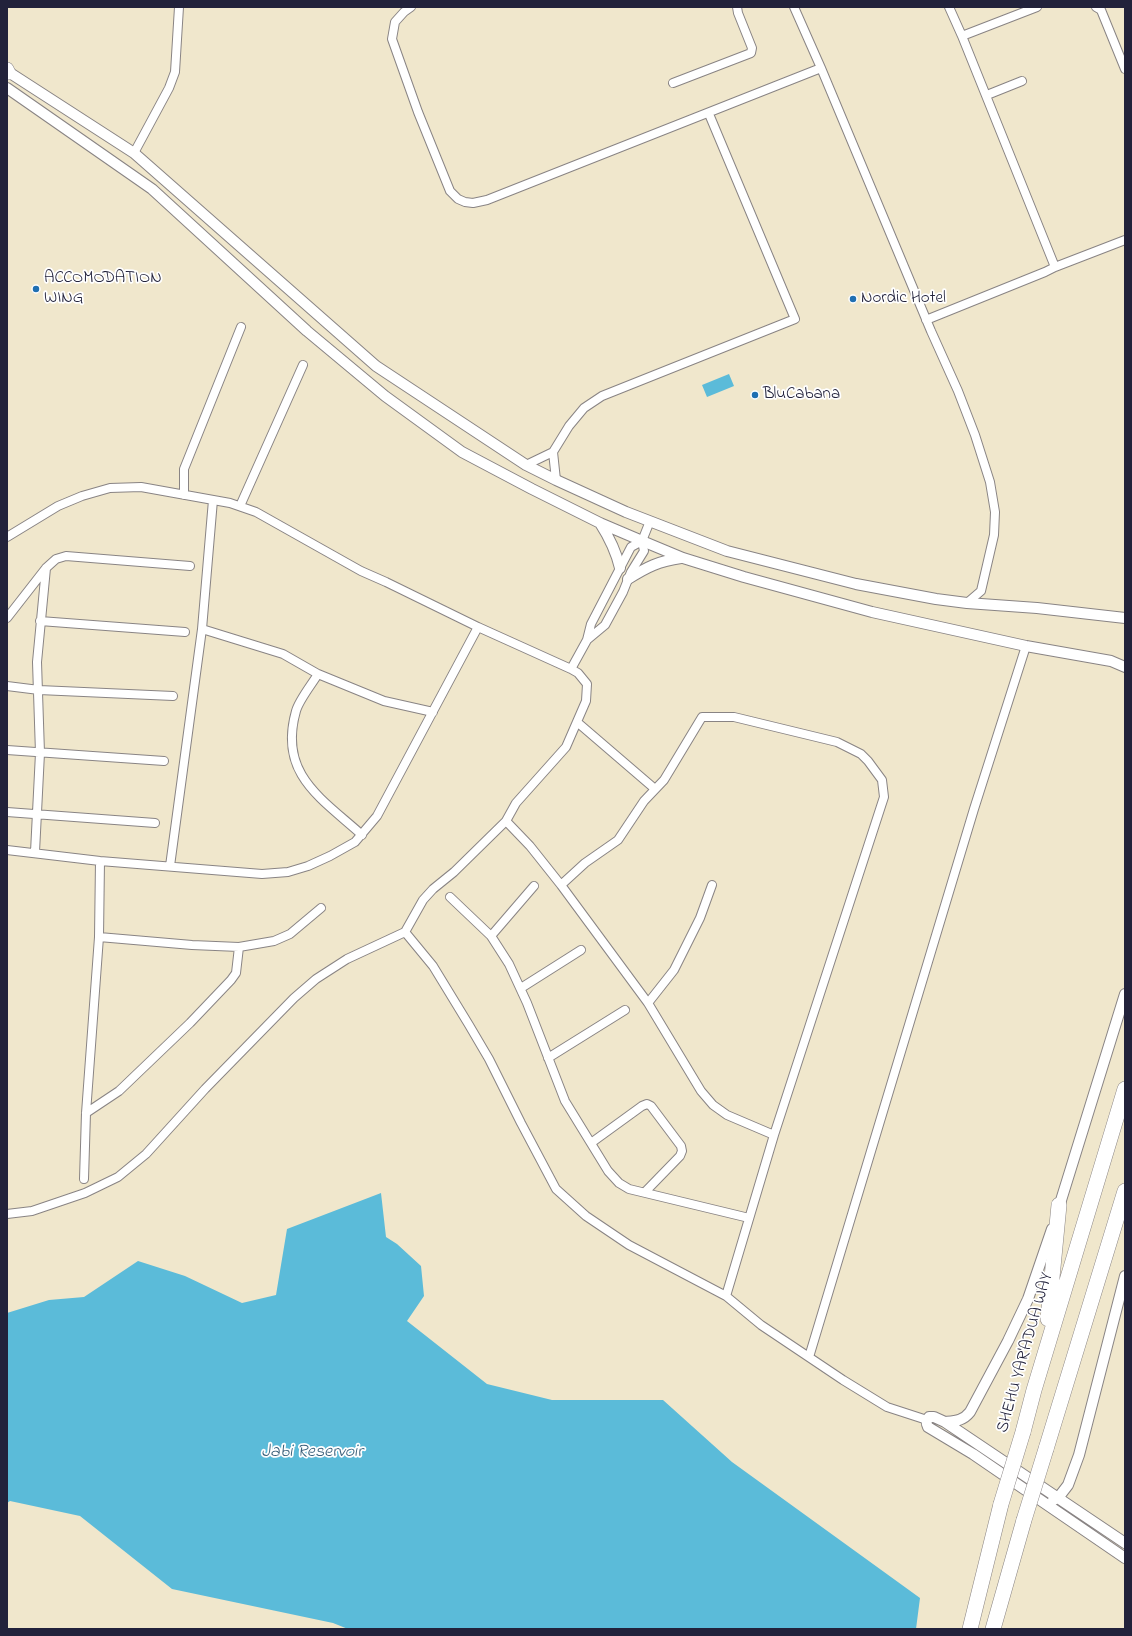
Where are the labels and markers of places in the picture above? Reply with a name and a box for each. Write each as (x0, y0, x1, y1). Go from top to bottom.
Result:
place label: ACCOMODATION WING (44, 269, 162, 309)
marker: ACCOMODATION WING (31, 284, 41, 294)
place label: Nordic Hotel (861, 289, 946, 309)
marker: Nordic Hotel (848, 294, 858, 304)
place label: BluCabana (763, 385, 840, 405)
marker: BluCabana (750, 390, 760, 400)

